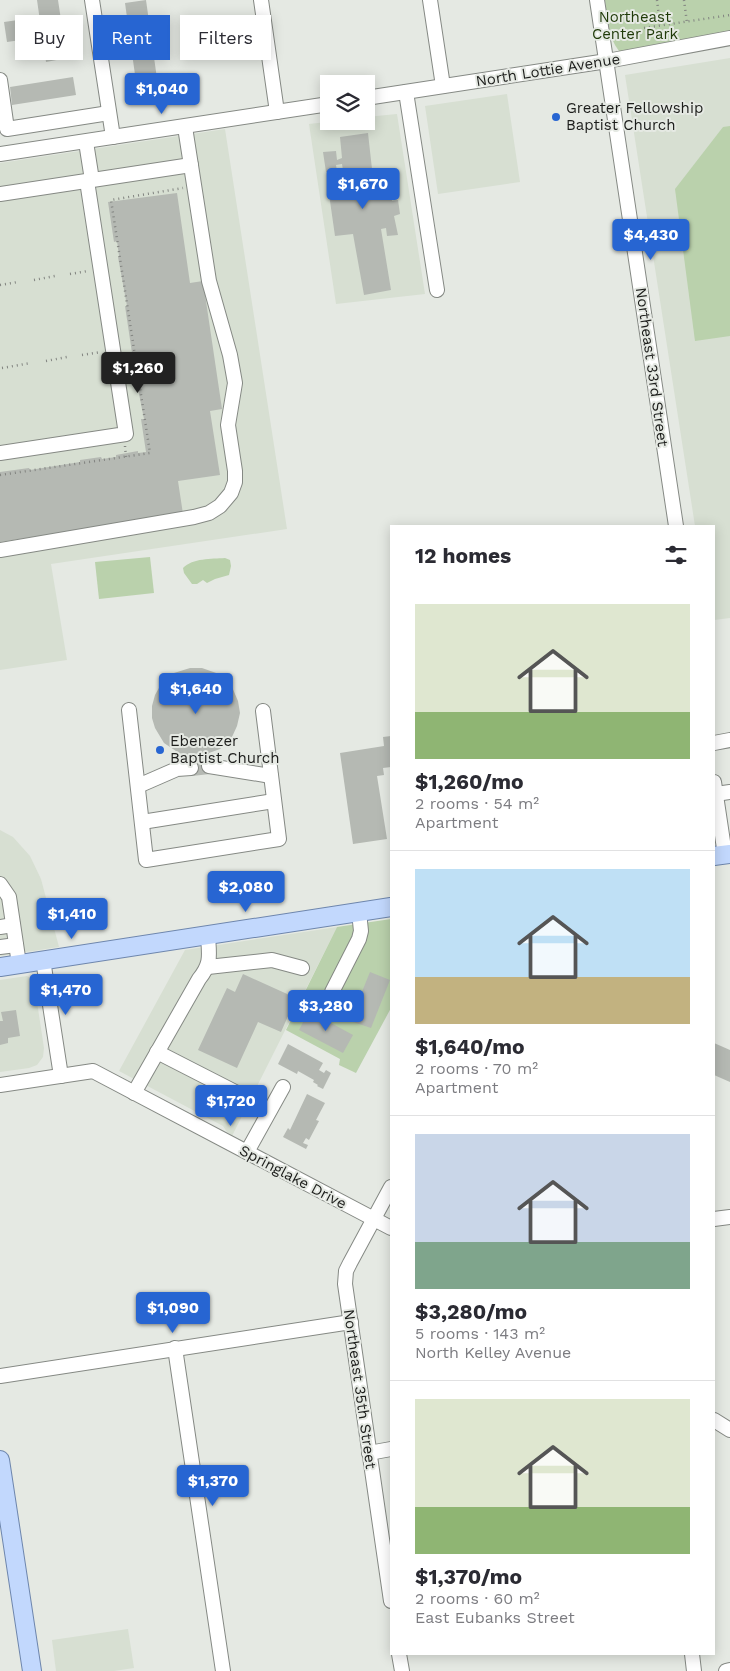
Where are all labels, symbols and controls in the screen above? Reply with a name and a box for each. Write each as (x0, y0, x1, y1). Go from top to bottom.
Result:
park label: Northeast Center Park (592, 8, 679, 43)
chip: Buy (15, 15, 83, 60)
chip: Rent (93, 15, 170, 60)
chip: Filters (180, 15, 271, 60)
street label: North Lottie Avenue (475, 50, 621, 90)
pin: $1,040 (121, 72, 203, 115)
map controls (320, 75, 375, 130)
button: layers (320, 75, 375, 130)
text: $1,040 (136, 79, 188, 98)
place label: Greater Fellowship Baptist Church (566, 99, 703, 134)
marker: Greater Fellowship Baptist Church (550, 111, 562, 123)
pin: $1,670 (322, 168, 404, 210)
text: $1,670 (338, 174, 388, 193)
pin: $4,430 (610, 218, 692, 261)
text: $4,430 (623, 225, 679, 244)
street label: Northeast 33rd Street (632, 286, 672, 448)
pin: $1,260 (97, 352, 179, 394)
text: $1,260 (112, 358, 164, 377)
icon: filters (662, 541, 690, 569)
text: 12 homes (415, 543, 511, 568)
icon: home (508, 636, 598, 726)
pin: $1,640 (155, 672, 237, 715)
text: $1,640 (170, 679, 222, 698)
place label: Ebenezer Baptist Church (170, 732, 280, 767)
marker: Ebenezer Baptist Church (154, 744, 166, 756)
text: $1,260/mo (415, 769, 524, 794)
text: 2 rooms · 54 m² (415, 794, 539, 813)
text: Apartment (415, 813, 498, 832)
pin: $2,080 (205, 870, 287, 913)
text: $2,080 (219, 877, 273, 896)
pin: $1,410 (31, 898, 113, 940)
icon: home (508, 902, 598, 992)
text: $1,410 (48, 904, 96, 923)
pin: $1,470 (25, 974, 107, 1016)
text: $1,470 (41, 980, 91, 999)
pin: $3,280 (285, 990, 367, 1032)
text: $3,280 (299, 996, 353, 1015)
text: $1,640/mo (415, 1034, 524, 1059)
text: 2 rooms · 70 m² (415, 1059, 538, 1078)
text: Apartment (415, 1078, 498, 1097)
pin: $1,720 (190, 1084, 272, 1127)
text: $1,720 (206, 1091, 256, 1110)
street label: Springlake Drive (236, 1141, 350, 1213)
icon: home (508, 1167, 598, 1257)
pin: $1,090 (132, 1292, 214, 1334)
text: $1,090 (147, 1298, 199, 1317)
text: $3,280/mo (415, 1299, 527, 1324)
street label: Northeast 35th Street (340, 1308, 380, 1471)
text: 5 rooms · 143 m² (415, 1324, 545, 1343)
text: North Kelley Avenue (415, 1343, 571, 1362)
icon: home (508, 1432, 598, 1522)
pin: $1,370 (172, 1464, 254, 1507)
text: $1,370 (188, 1471, 238, 1490)
text: $1,370/mo (415, 1564, 522, 1589)
text: 2 rooms · 60 m² (415, 1589, 540, 1608)
text: East Eubanks Street (415, 1608, 575, 1627)

